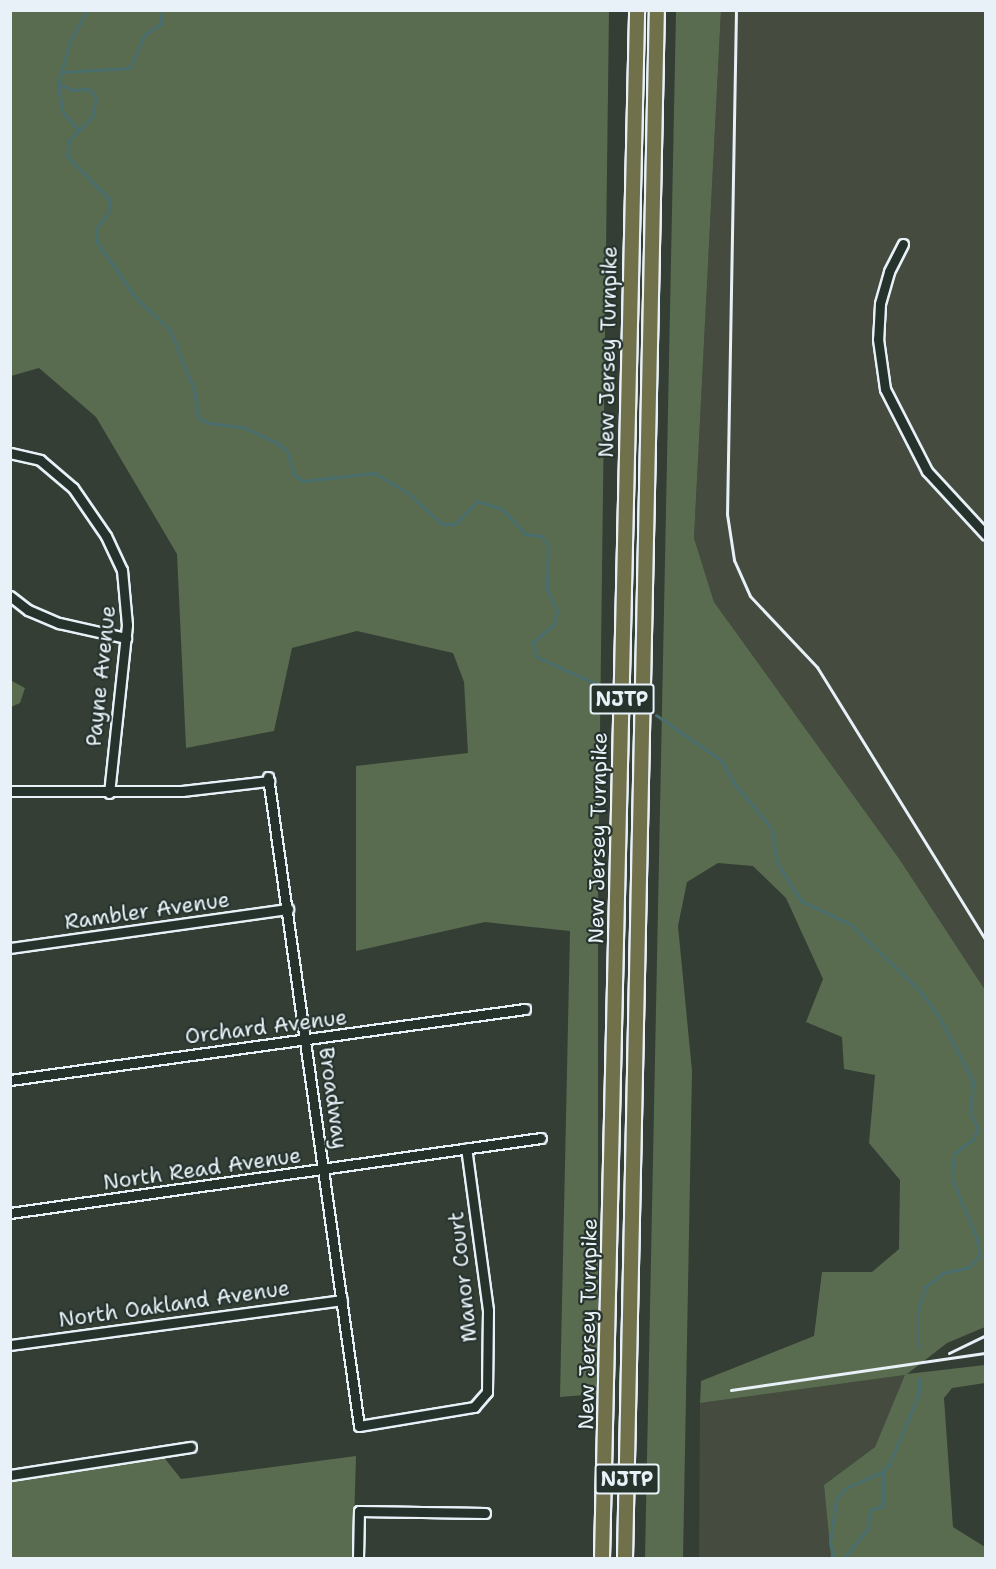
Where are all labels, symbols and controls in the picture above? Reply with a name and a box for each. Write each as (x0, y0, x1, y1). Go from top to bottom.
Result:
street label: New Jersey Turnpike (594, 246, 622, 458)
street label: Payne Avenue (81, 604, 121, 748)
road number: NJTP (589, 682, 655, 716)
street label: New Jersey Turnpike (584, 732, 612, 944)
street label: Rambler Avenue (63, 887, 231, 935)
street label: Orchard Avenue (184, 1005, 348, 1049)
street label: Broadway (313, 1046, 353, 1150)
street label: North Read Avenue (101, 1143, 303, 1195)
street label: Manor Court (444, 1210, 482, 1344)
street label: New Jersey Turnpike (574, 1218, 602, 1430)
street label: North Oakland Avenue (57, 1275, 291, 1333)
road number: NJTP (594, 1462, 660, 1496)

